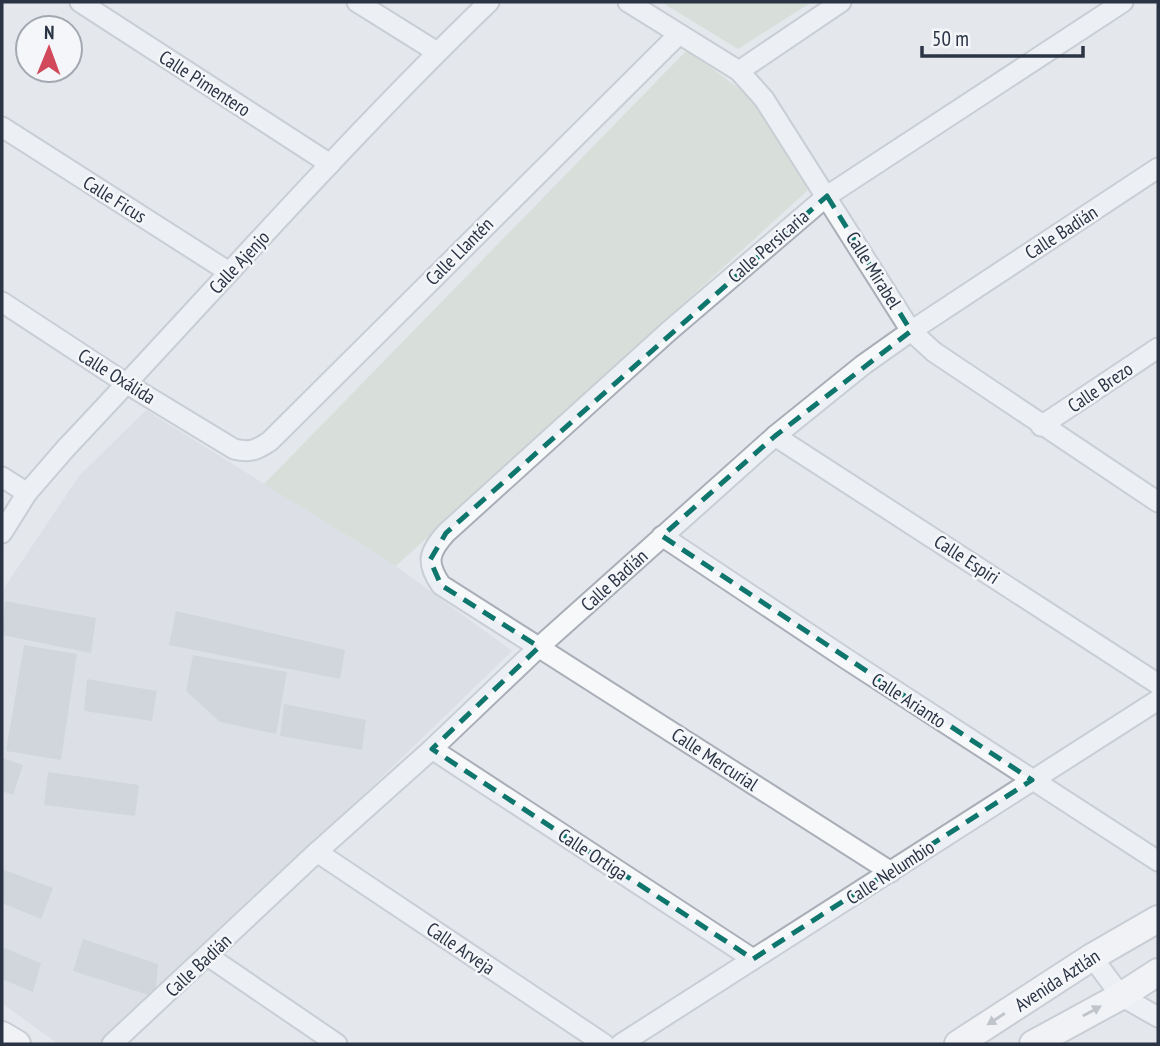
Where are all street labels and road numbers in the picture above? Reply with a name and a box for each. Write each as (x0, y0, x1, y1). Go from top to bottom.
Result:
street label: Calle Pimentero (155, 45, 255, 121)
street label: Calle Ficus (79, 170, 151, 228)
street label: Calle Badián (1020, 200, 1102, 264)
street label: Calle Persicaria (723, 204, 813, 288)
street label: Calle Llantén (420, 212, 498, 290)
street label: Calle Ajenjo (204, 225, 274, 299)
street label: Calle Mirabel (841, 227, 907, 313)
street label: Calle Oxálida (74, 343, 160, 409)
street label: Calle Brezo (1063, 357, 1137, 417)
street label: Calle Espiri (930, 529, 1004, 589)
street label: Calle Badián (576, 544, 652, 616)
street label: Calle Arianto (867, 667, 951, 733)
street label: Calle Mercurial (667, 722, 763, 796)
street label: Calle Ortiga (554, 823, 632, 885)
street label: Calle Nelumbio (841, 835, 939, 909)
street label: Calle Arveja (422, 916, 500, 980)
street label: Calle Badián (160, 928, 236, 1002)
street label: Avenida Aztlán (1010, 944, 1104, 1016)

